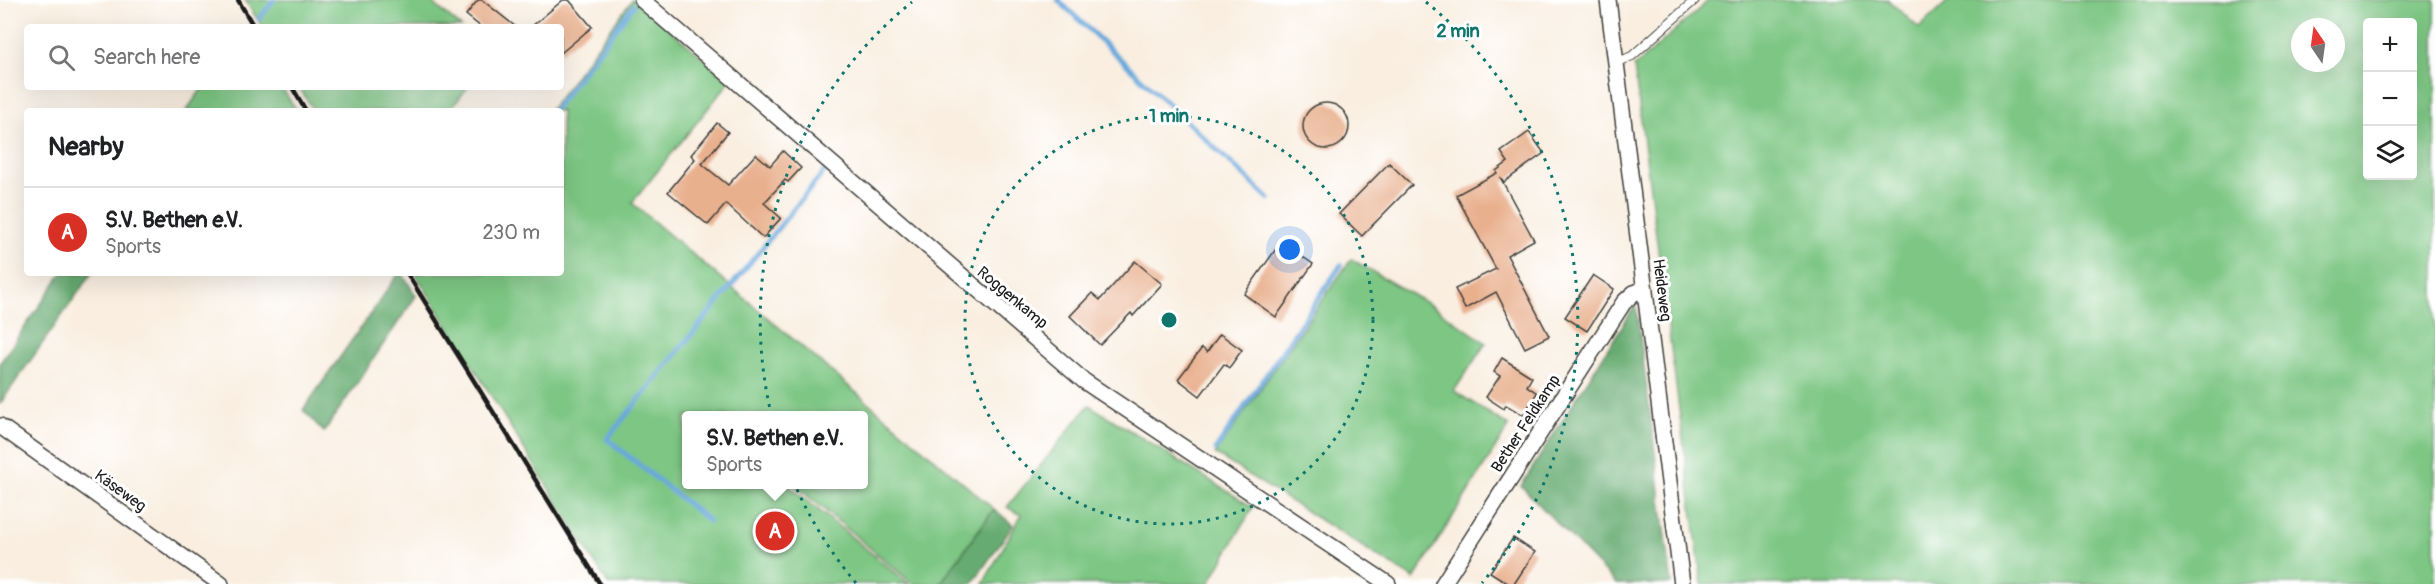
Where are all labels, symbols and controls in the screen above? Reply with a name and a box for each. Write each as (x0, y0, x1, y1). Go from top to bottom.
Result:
north arrow (2291, 18, 2345, 72)
map controls (2363, 18, 2417, 180)
button: + (2363, 18, 2417, 72)
text: 2 min (1436, 20, 1480, 43)
search box (24, 24, 564, 90)
icon: search (45, 41, 78, 74)
text: Search here (93, 43, 200, 71)
button: − (2363, 72, 2417, 126)
text: 1 min (1149, 105, 1189, 128)
button: layers (2363, 126, 2417, 180)
text: Nearby (48, 131, 124, 163)
text: S.V. Bethen e.V. (105, 206, 243, 234)
text: A (61, 220, 74, 245)
text: 230 m (483, 220, 540, 245)
text: Sports (105, 234, 161, 259)
your location (1275, 235, 1304, 264)
street label: Heideweg (1648, 258, 1676, 323)
street label: Roggenkamp (973, 262, 1052, 333)
centre of rings (1159, 310, 1179, 330)
street label: Bether Feldkamp (1487, 371, 1565, 476)
popup (682, 411, 868, 489)
text: S.V. Bethen e.V. (706, 424, 844, 452)
text: Sports (706, 452, 762, 477)
street label: Käseweg (91, 465, 150, 516)
pin: A (756, 508, 794, 554)

